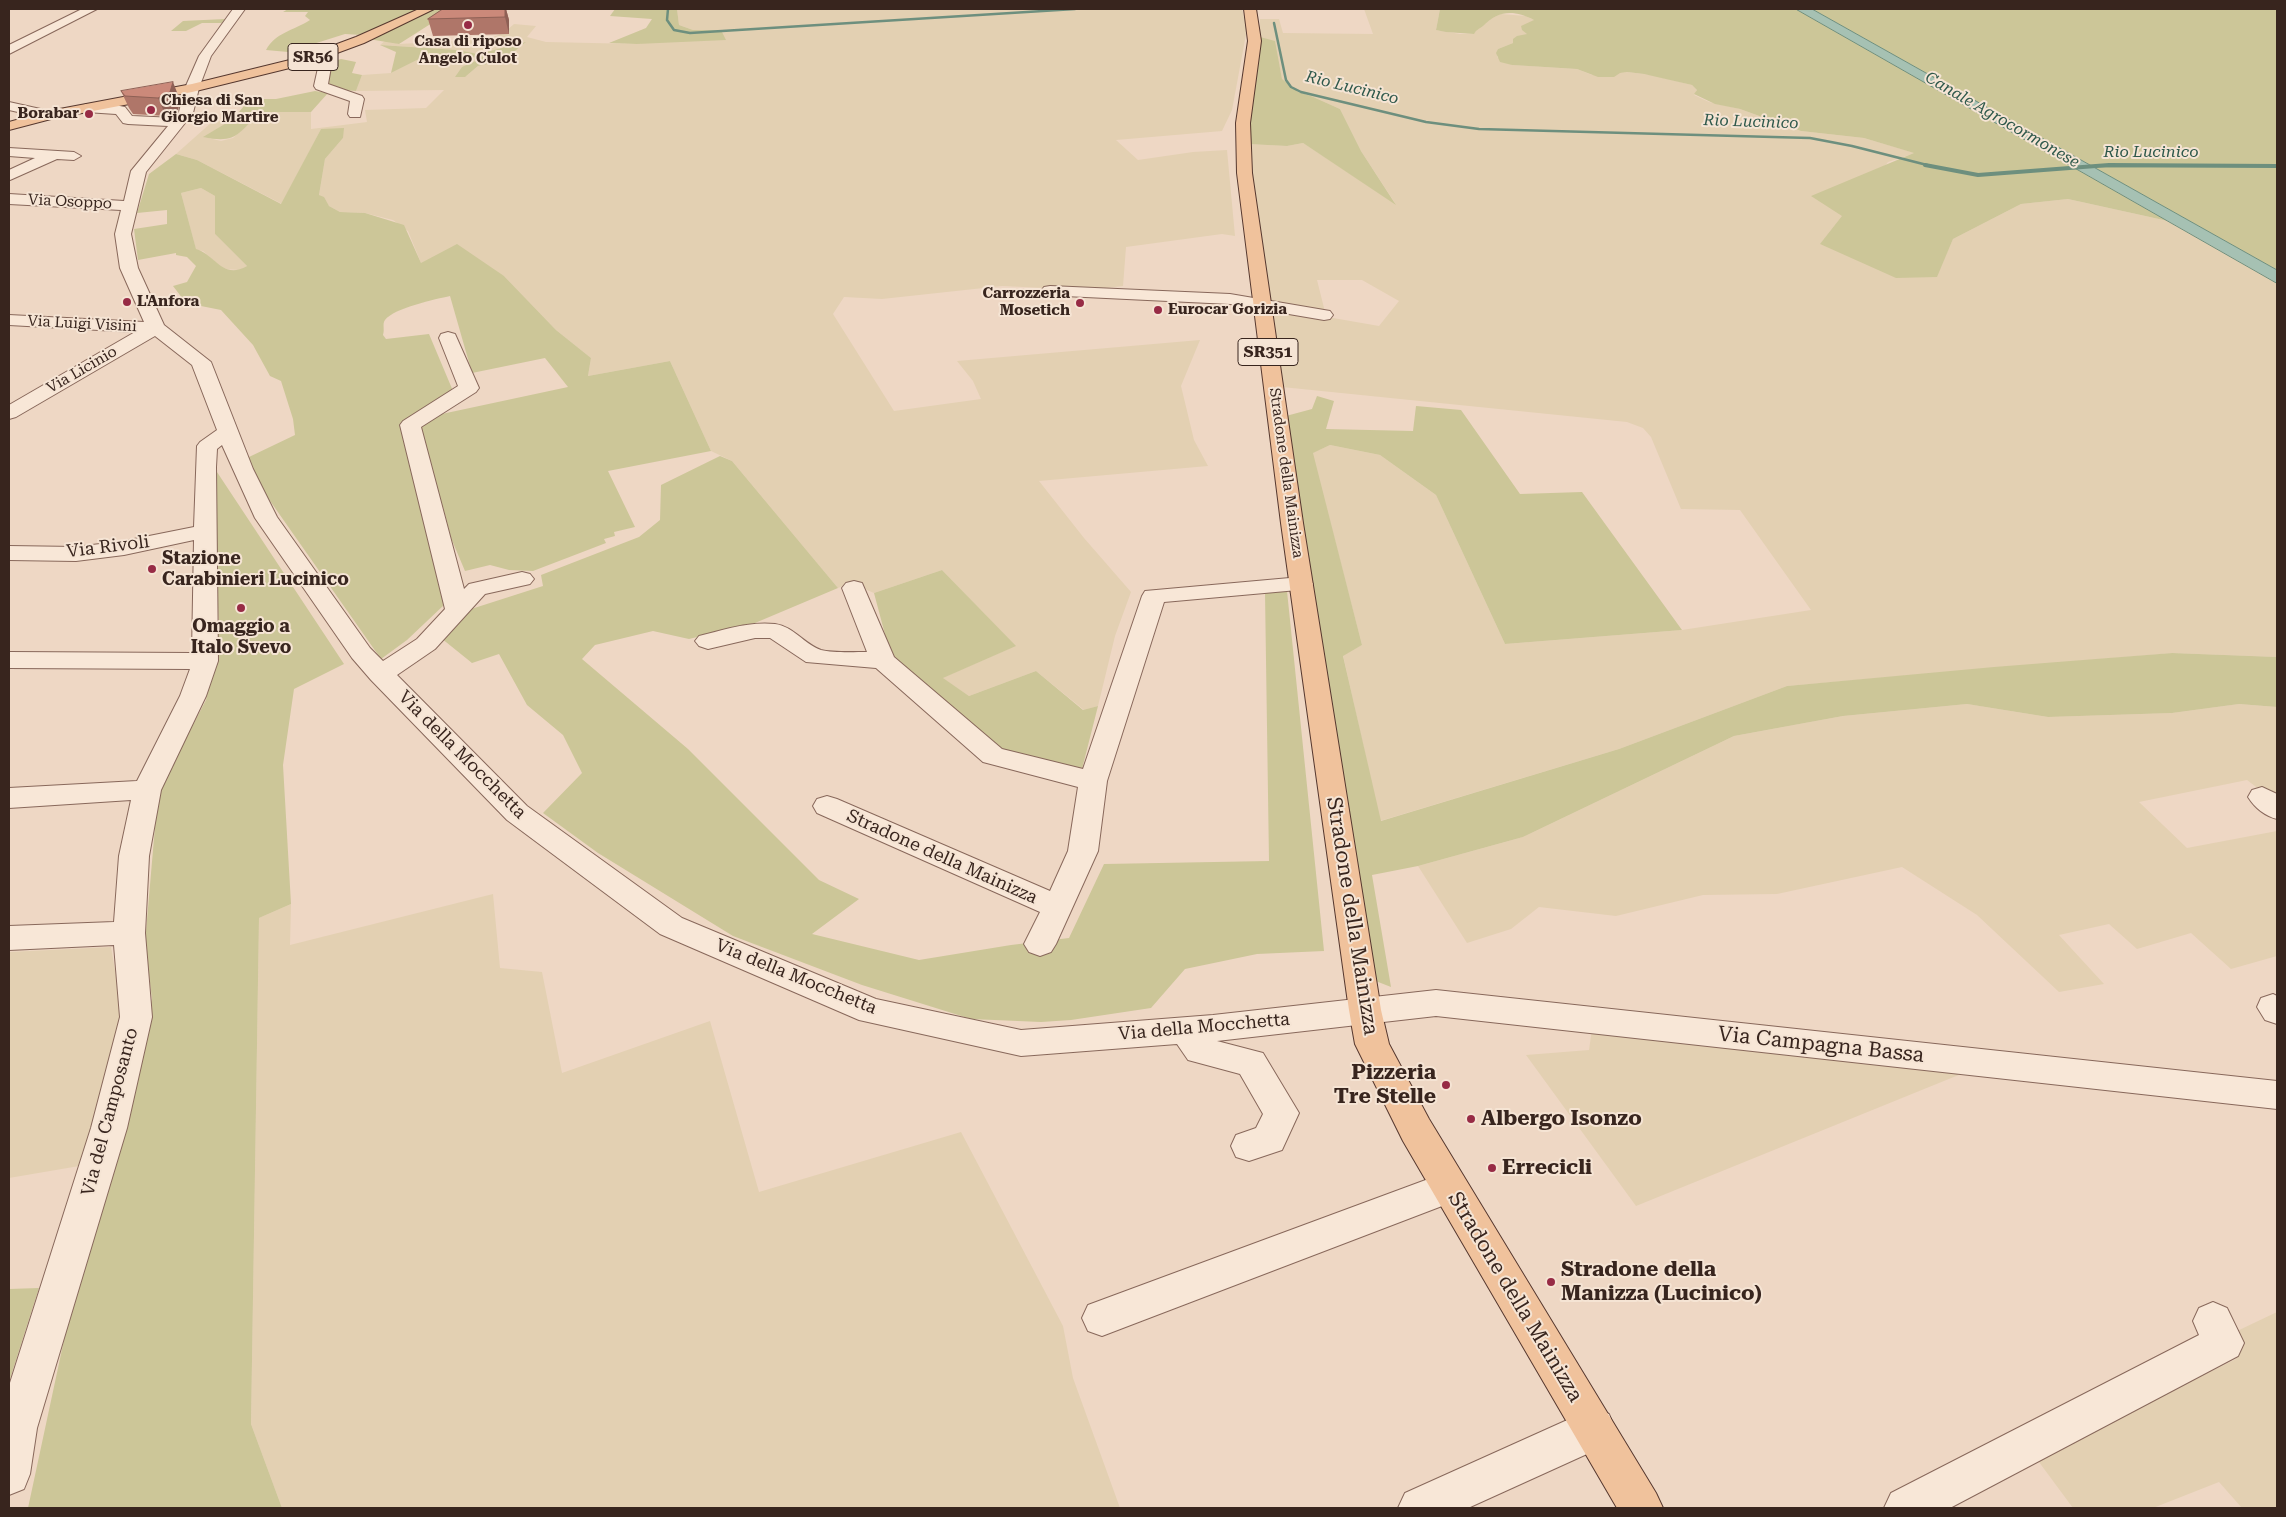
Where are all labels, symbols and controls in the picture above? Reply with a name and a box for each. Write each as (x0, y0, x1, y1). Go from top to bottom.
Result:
marker: Casa di riposo Angelo Culot (462, 19, 474, 31)
place label: Casa di riposo Angelo Culot (414, 33, 522, 68)
road number: SR56 (288, 44, 338, 70)
water label: Rio Lucinico (1304, 67, 1400, 109)
water label: Canale Agrocormonese (1921, 68, 2083, 172)
place label: Chiesa di San Giorgio Martire (161, 92, 279, 127)
marker: Chiesa di San Giorgio Martire (145, 104, 157, 116)
place label: Borabar (17, 105, 79, 123)
marker: Borabar (83, 108, 95, 120)
water label: Rio Lucinico (1703, 111, 1799, 133)
water label: Rio Lucinico (2103, 142, 2199, 162)
street label: Via Osoppo (27, 191, 113, 213)
place label: Carrozzeria Mosetich (983, 285, 1070, 320)
place label: L'Anfora (137, 293, 199, 311)
marker: L'Anfora (121, 296, 133, 308)
marker: Carrozzeria Mosetich (1074, 297, 1086, 309)
place label: Eurocar Gorizia (1168, 301, 1287, 319)
marker: Eurocar Gorizia (1152, 304, 1164, 316)
street label: Via Luigi Visini (27, 312, 137, 336)
road number: SR351 (1238, 338, 1298, 366)
street label: Via Licinio (44, 343, 120, 397)
street label: Stradone della Mainizza (1265, 387, 1307, 559)
street label: Via Rivoli (65, 531, 151, 563)
place label: Stazione Carabinieri Lucinico (162, 548, 349, 590)
marker: Stazione Carabinieri Lucinico (146, 563, 158, 575)
marker: Omaggio a Italo Svevo (235, 602, 247, 614)
place label: Omaggio a Italo Svevo (191, 616, 291, 659)
street label: Via della Mocchetta (393, 686, 531, 824)
street label: Stradone della Mainizza (1321, 795, 1383, 1037)
street label: Stradone della Mainizza (843, 805, 1041, 909)
street label: Via della Mocchetta (712, 935, 880, 1019)
street label: Via della Mocchetta (1117, 1009, 1291, 1045)
street label: Via Campagna Bassa (1717, 1022, 1925, 1068)
street label: Via del Camposanto (77, 1026, 143, 1198)
place label: Pizzeria Tre Stelle (1334, 1060, 1436, 1110)
marker: Pizzeria Tre Stelle (1440, 1079, 1452, 1091)
place label: Albergo Isonzo (1481, 1106, 1642, 1132)
marker: Albergo Isonzo (1465, 1113, 1477, 1125)
place label: Errecicli (1502, 1155, 1592, 1181)
marker: Errecicli (1486, 1162, 1498, 1174)
street label: Stradone della Mainizza (1442, 1187, 1588, 1407)
place label: Stradone della Manizza (Lucinico) (1561, 1257, 1762, 1307)
marker: Stradone della Manizza (Lucinico) (1545, 1276, 1557, 1288)

